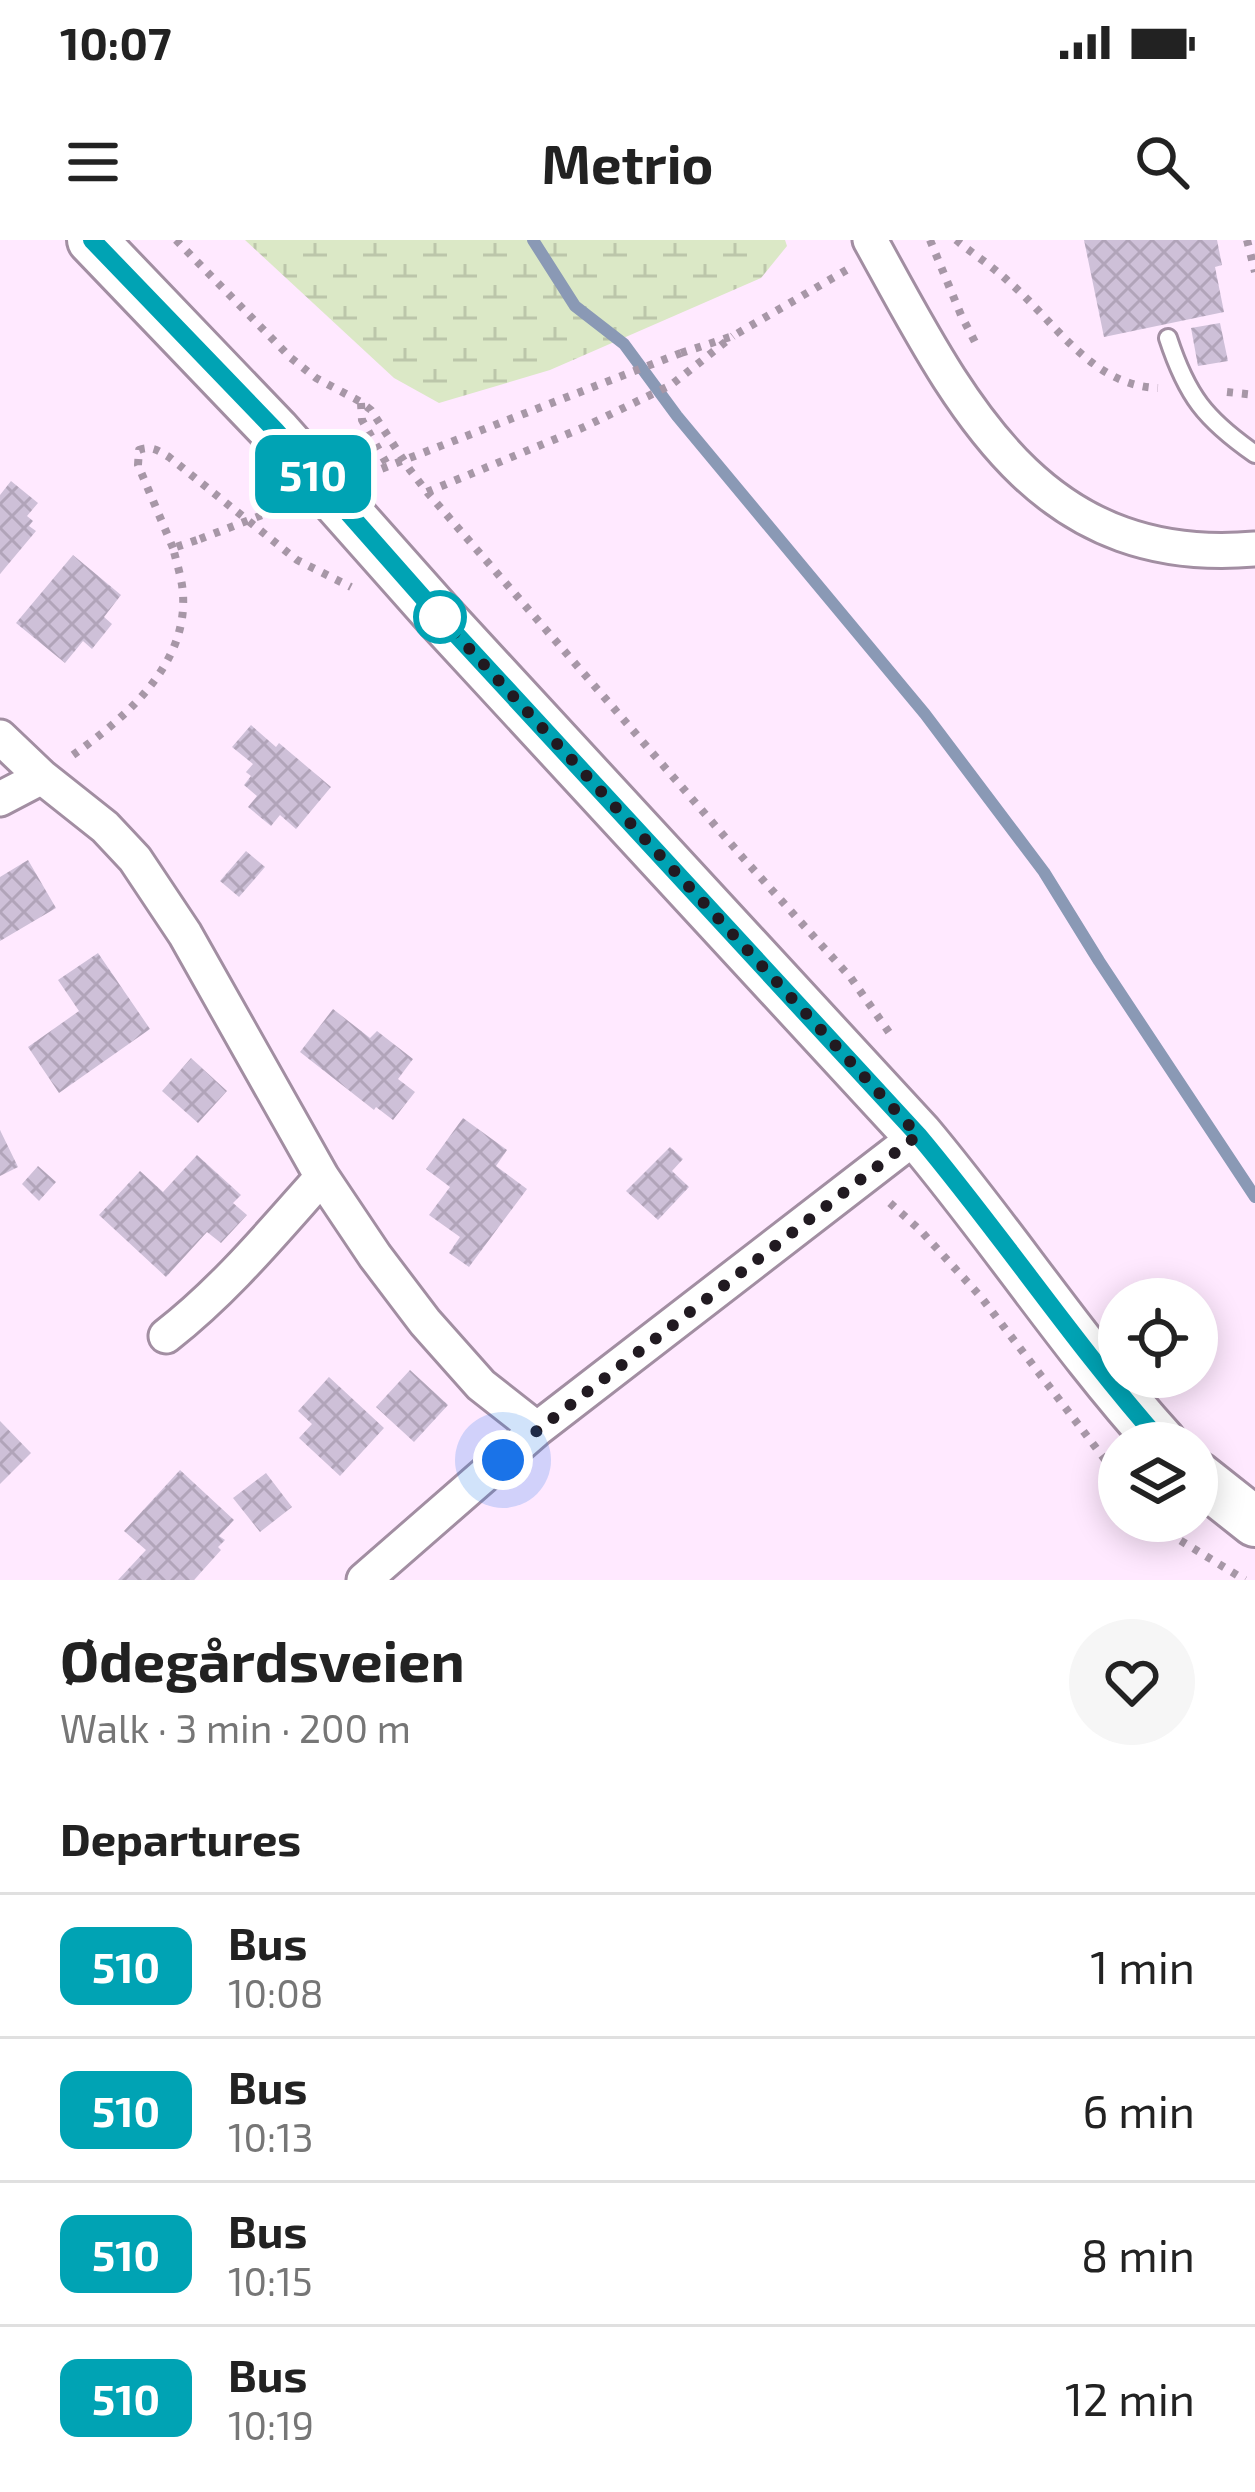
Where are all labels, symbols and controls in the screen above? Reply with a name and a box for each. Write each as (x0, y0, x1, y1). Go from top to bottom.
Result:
text: 10:07 (60, 15, 172, 69)
icon: menu (60, 129, 126, 195)
icon: search (1129, 129, 1195, 195)
text: Metrio (542, 130, 713, 195)
line badge: 510 (244, 435, 382, 513)
text: 510 (279, 449, 347, 499)
unlabelled marker (415, 592, 465, 642)
map controls (1098, 1278, 1218, 1542)
button: locate (1098, 1278, 1218, 1398)
button: layers (1098, 1422, 1218, 1542)
your location (473, 1430, 533, 1490)
button: heart (1069, 1619, 1195, 1745)
text: Ødegårdsveien (60, 1625, 465, 1693)
text: Walk · 3 min · 200 m (60, 1704, 411, 1751)
text: Departures (60, 1811, 301, 1865)
text: Bus (228, 1915, 307, 1969)
text: 1 min (1090, 1939, 1195, 1993)
text: 510 (92, 1941, 160, 1991)
text: 10:08 (228, 1969, 323, 2016)
text: Bus (228, 2059, 307, 2113)
text: 6 min (1082, 2083, 1195, 2137)
text: 510 (92, 2085, 160, 2135)
text: 10:13 (228, 2113, 313, 2160)
text: Bus (228, 2203, 307, 2257)
text: 8 min (1081, 2227, 1195, 2281)
text: 510 (92, 2229, 160, 2279)
text: 10:15 (228, 2257, 313, 2304)
text: Bus (228, 2347, 307, 2401)
text: 12 min (1065, 2371, 1195, 2425)
text: 510 (92, 2373, 160, 2423)
text: 10:19 (228, 2401, 314, 2448)

